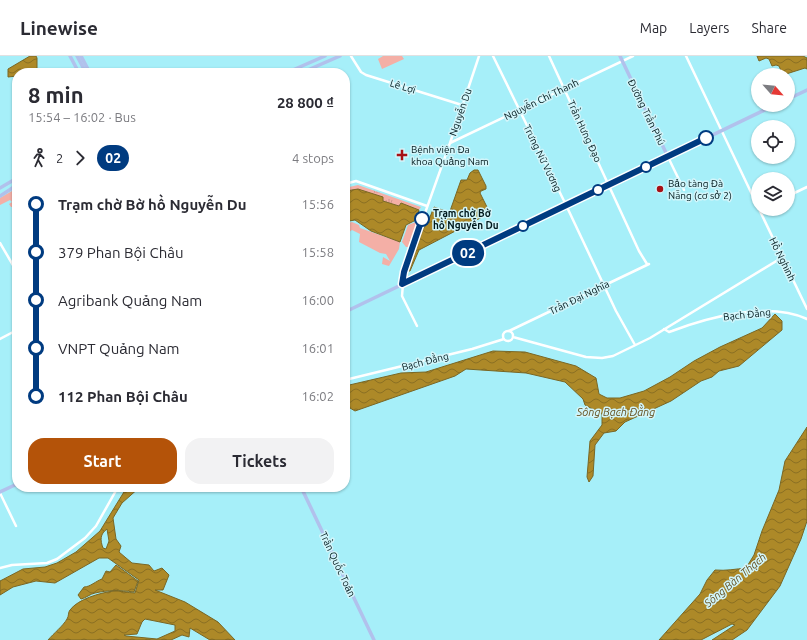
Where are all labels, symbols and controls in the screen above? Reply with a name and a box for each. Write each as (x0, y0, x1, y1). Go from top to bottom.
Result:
text: Linewise (20, 17, 98, 39)
text: Map (640, 20, 667, 36)
text: Layers (689, 20, 729, 36)
text: Share (751, 20, 787, 36)
north arrow (751, 68, 795, 112)
map controls (751, 68, 795, 216)
street label: Nguyễn Chí Thanh (502, 76, 580, 122)
street label: Lê Lợi (388, 77, 417, 97)
street label: Đường Trần Phú (626, 77, 669, 147)
text: 8 min (28, 82, 84, 107)
street label: Nguyễn Du (447, 87, 474, 137)
text: 28 800 ₫ (277, 94, 334, 111)
street label: Trần Hưng Đạo (565, 98, 605, 164)
text: 15:54 – 16:02 · Bus (28, 110, 136, 124)
button: locate (751, 120, 795, 164)
street label: Trưng Nữ Vương (522, 123, 564, 194)
unlabelled marker (698, 130, 714, 146)
place label: Bệnh viện Đa khoa Quảng Nam (411, 144, 489, 167)
icon: walk (28, 147, 50, 169)
icon: forward (69, 147, 91, 169)
marker: Bệnh viện Đa khoa Quảng Nam (396, 149, 408, 161)
text: 02 (105, 150, 121, 166)
text: 2 (56, 151, 63, 165)
text: 4 stops (292, 151, 334, 165)
unlabelled marker (640, 161, 652, 173)
button: layers (751, 172, 795, 216)
place label: Bảo tàng Đà Nẵng (cơ sở 2) (668, 178, 732, 201)
unlabelled marker (592, 184, 604, 196)
marker: Bảo tàng Đà Nẵng (cơ sở 2) (655, 184, 665, 194)
text: Trạm chờ Bờ hồ Nguyễn Du (58, 196, 247, 213)
text: 15:56 (301, 197, 334, 211)
place label: Trạm chờ Bờ hồ Nguyễn Du (433, 208, 499, 231)
marker: Trạm chờ Bờ hồ Nguyễn Du (414, 211, 430, 227)
unlabelled marker (517, 220, 529, 232)
street label: Hồ Nghinh (767, 235, 799, 283)
line badge: 02 (450, 240, 486, 266)
text: 379 Phan Bội Châu (58, 244, 183, 261)
text: 15:58 (301, 245, 334, 259)
text: 02 (460, 245, 476, 261)
street label: Trần Đại Nghĩa (547, 277, 611, 318)
text: Agribank Quảng Nam (58, 292, 202, 309)
text: 16:00 (301, 293, 334, 307)
street label: Bạch Đằng (722, 305, 772, 323)
text: VNPT Quảng Nam (58, 340, 180, 357)
text: 16:01 (301, 341, 334, 355)
street label: Bạch Đằng (400, 349, 450, 374)
text: 112 Phan Bội Châu (58, 388, 188, 405)
text: 16:02 (301, 389, 334, 403)
water label: Sông Bạch Đằng (576, 404, 655, 419)
button: Start (28, 438, 177, 484)
button: Tickets (185, 438, 334, 484)
street label: Trần Quốc Toản (318, 529, 359, 599)
water label: Sông Bàn Thạch (701, 551, 769, 611)

